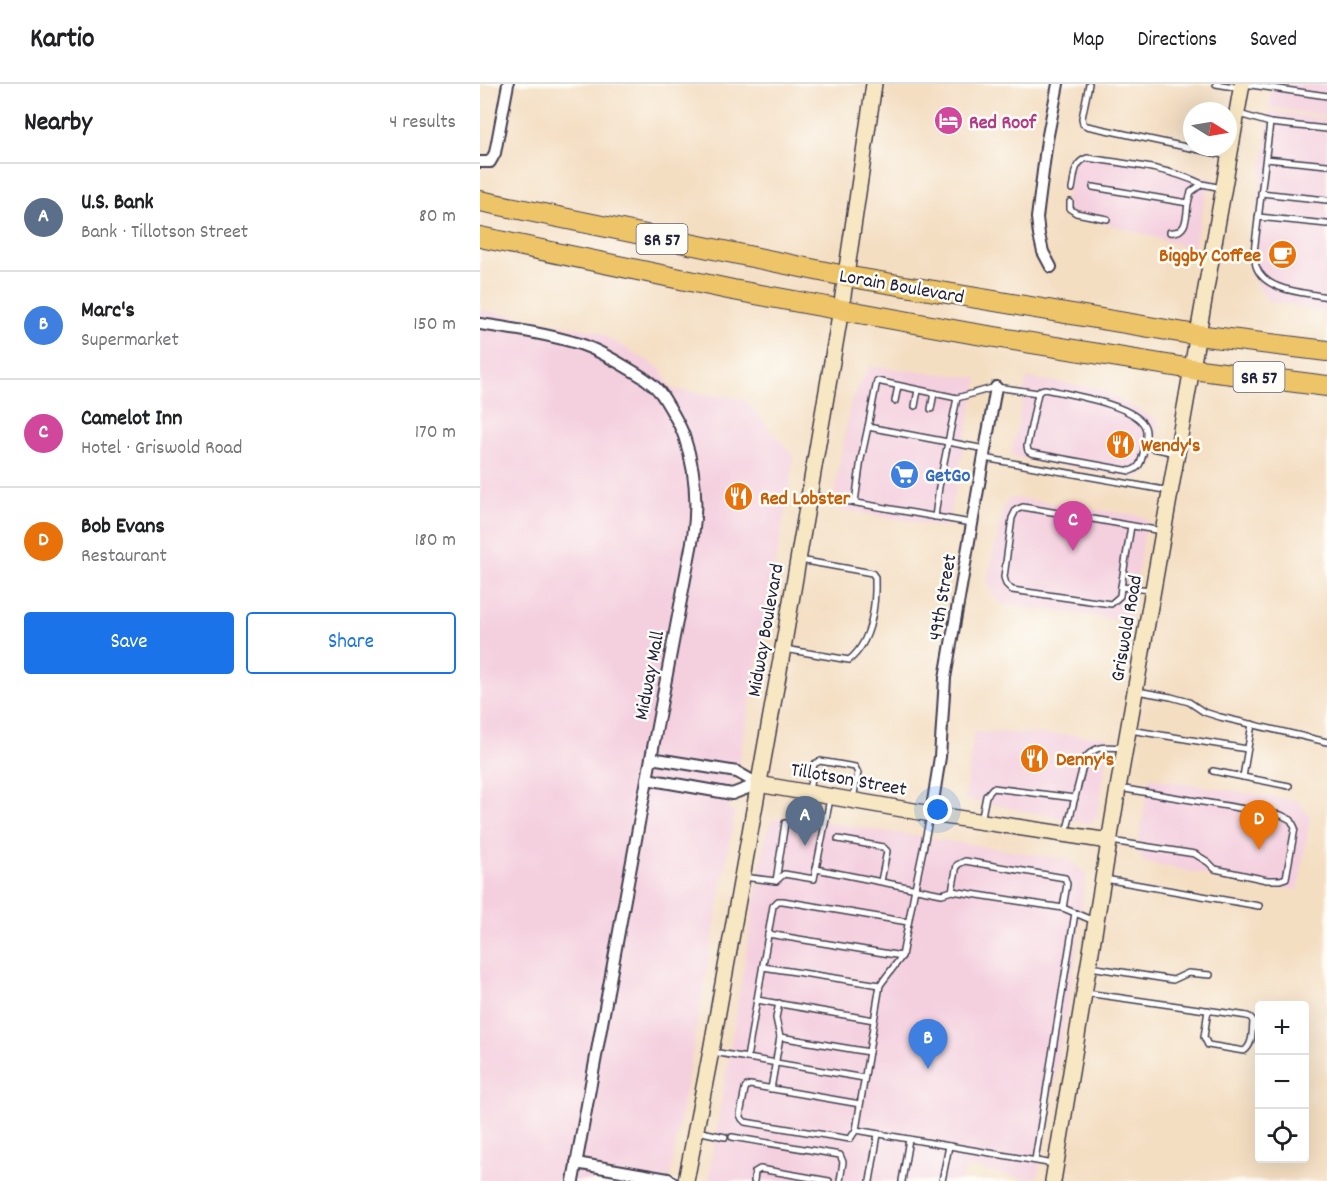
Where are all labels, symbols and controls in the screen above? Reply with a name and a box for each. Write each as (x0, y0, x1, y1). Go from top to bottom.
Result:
text: Kartio (30, 21, 94, 61)
text: Map (1073, 26, 1104, 56)
text: Directions (1137, 26, 1217, 56)
text: Saved (1250, 26, 1297, 56)
north arrow (1183, 102, 1237, 156)
text: Nearby (24, 105, 92, 142)
hotel icon: Red Roof (932, 105, 964, 137)
text: 4 results (389, 109, 456, 137)
place label: Red Roof (969, 110, 1037, 138)
text: U.S. Bank (81, 188, 154, 219)
text: A (38, 203, 49, 231)
text: 80 m (419, 203, 456, 231)
text: Bank · Tillotson Street (81, 219, 248, 247)
road number: SR 57 (636, 224, 687, 254)
cafe icon: Biggby Coffee (1266, 238, 1298, 270)
place label: Biggby Coffee (1159, 243, 1261, 271)
street label: Lorain Boulevard (837, 263, 966, 313)
text: Marc's (81, 296, 135, 327)
text: B (39, 311, 48, 339)
text: 150 m (413, 311, 456, 339)
text: Supermarket (81, 327, 179, 355)
road number: SR 57 (1234, 362, 1284, 392)
text: Camelot Inn (81, 404, 182, 435)
text: C (39, 419, 48, 447)
text: 170 m (415, 419, 456, 447)
restaurant icon: Wendy's (1104, 428, 1136, 460)
place label: Wendy's (1141, 433, 1200, 461)
text: Hotel · Griswold Road (81, 435, 242, 463)
supermarket icon: GetGo (888, 458, 920, 490)
place label: GetGo (925, 463, 970, 491)
restaurant icon: Red Lobster (723, 481, 755, 513)
place label: Red Lobster (760, 486, 851, 514)
pin: C (1054, 502, 1092, 551)
text: Bob Evans (81, 512, 165, 543)
text: D (38, 527, 49, 555)
text: 180 m (414, 527, 456, 555)
text: Restaurant (81, 543, 167, 571)
street label: 49th Street (923, 552, 965, 643)
street label: Midway Boulevard (741, 562, 792, 699)
street label: Griswold Road (1105, 573, 1151, 684)
button: Save (24, 612, 234, 674)
button: Share (246, 612, 456, 674)
street label: Midway Mall (629, 628, 673, 723)
restaurant icon: Denny's (1019, 742, 1051, 774)
place label: Denny's (1056, 747, 1114, 775)
street label: Tillotson Street (788, 757, 909, 805)
your location (923, 795, 952, 824)
pin: A (786, 796, 824, 846)
pin: D (1240, 800, 1278, 850)
map controls (1255, 1001, 1309, 1163)
button: + (1255, 1001, 1309, 1055)
pin: B (908, 1020, 948, 1069)
button: − (1255, 1055, 1309, 1109)
button: locate (1255, 1109, 1309, 1163)

